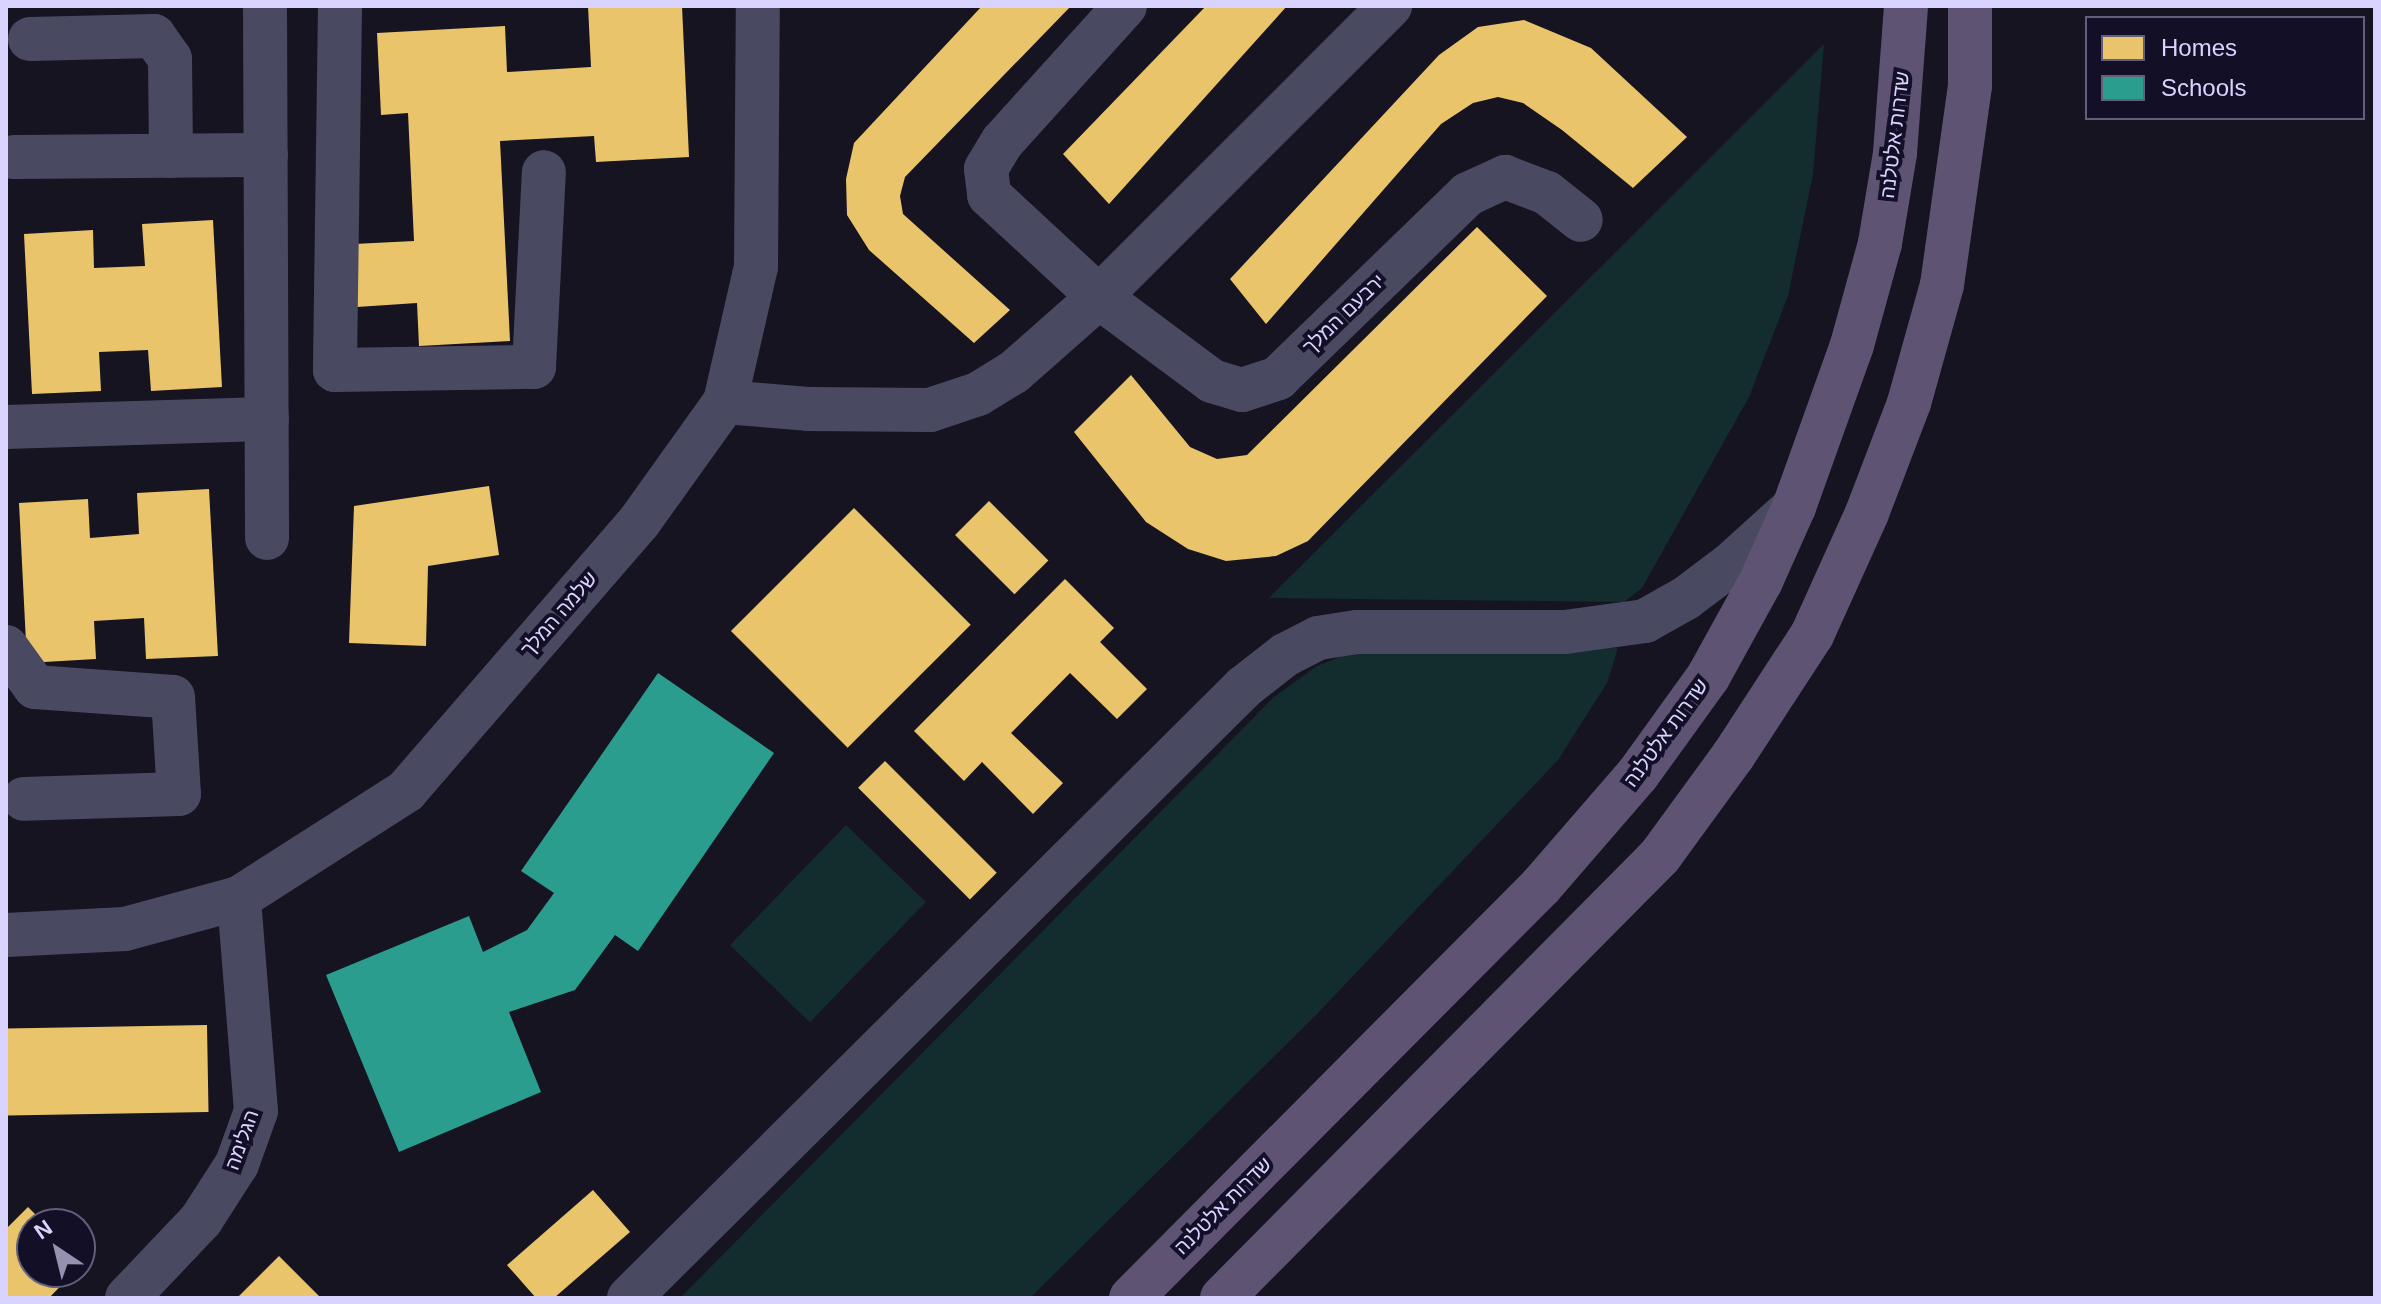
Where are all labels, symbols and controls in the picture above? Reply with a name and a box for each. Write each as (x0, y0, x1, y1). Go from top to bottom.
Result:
legend (2085, 16, 2365, 120)
text: Homes (2161, 34, 2237, 61)
street label: שדרות אלטלנה (1875, 70, 1915, 200)
text: Schools (2161, 74, 2246, 101)
street label: ירבעם המלך (1298, 269, 1390, 359)
street label: שלמה המלך (516, 567, 602, 661)
street label: שדרות אלטלנה (1619, 674, 1713, 792)
street label: הגלימה (220, 1107, 264, 1173)
street label: שדרות אלטלנה (1169, 1152, 1277, 1260)
north arrow (16, 1208, 96, 1288)
text: N (29, 1215, 57, 1244)

